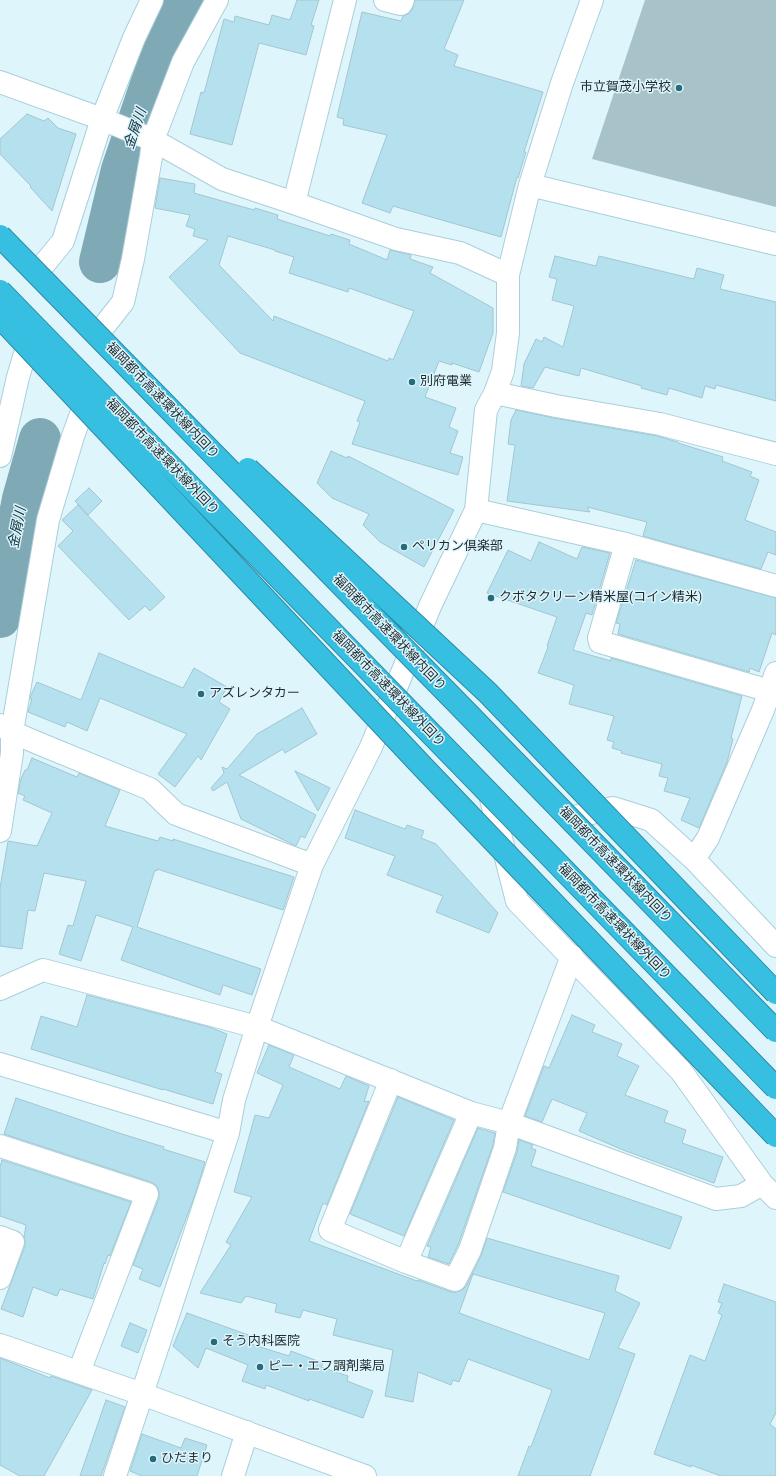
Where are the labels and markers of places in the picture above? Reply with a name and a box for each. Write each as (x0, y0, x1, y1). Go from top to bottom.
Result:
place label: 市立賀茂小学校 (580, 80, 671, 96)
marker: 市立賀茂小学校 (674, 83, 684, 93)
place label: 別府電業 (420, 374, 472, 390)
marker: 別府電業 (407, 377, 417, 387)
place label: ペリカン倶楽部 (412, 539, 503, 555)
marker: ペリカン倶楽部 (399, 542, 409, 552)
place label: クボタクリーン精米屋(コイン精米) (499, 590, 702, 606)
marker: クボタクリーン精米屋(コイン精米) (486, 593, 496, 603)
place label: アズレンタカー (209, 686, 300, 702)
marker: アズレンタカー (196, 689, 206, 699)
place label: そう内科医院 (222, 1334, 300, 1350)
marker: そう内科医院 (209, 1337, 219, 1347)
place label: ピー・エフ調剤薬局 (268, 1359, 385, 1375)
marker: ピー・エフ調剤薬局 (255, 1362, 265, 1372)
place label: ひだまり (161, 1451, 213, 1467)
marker: ひだまり (148, 1454, 158, 1464)

